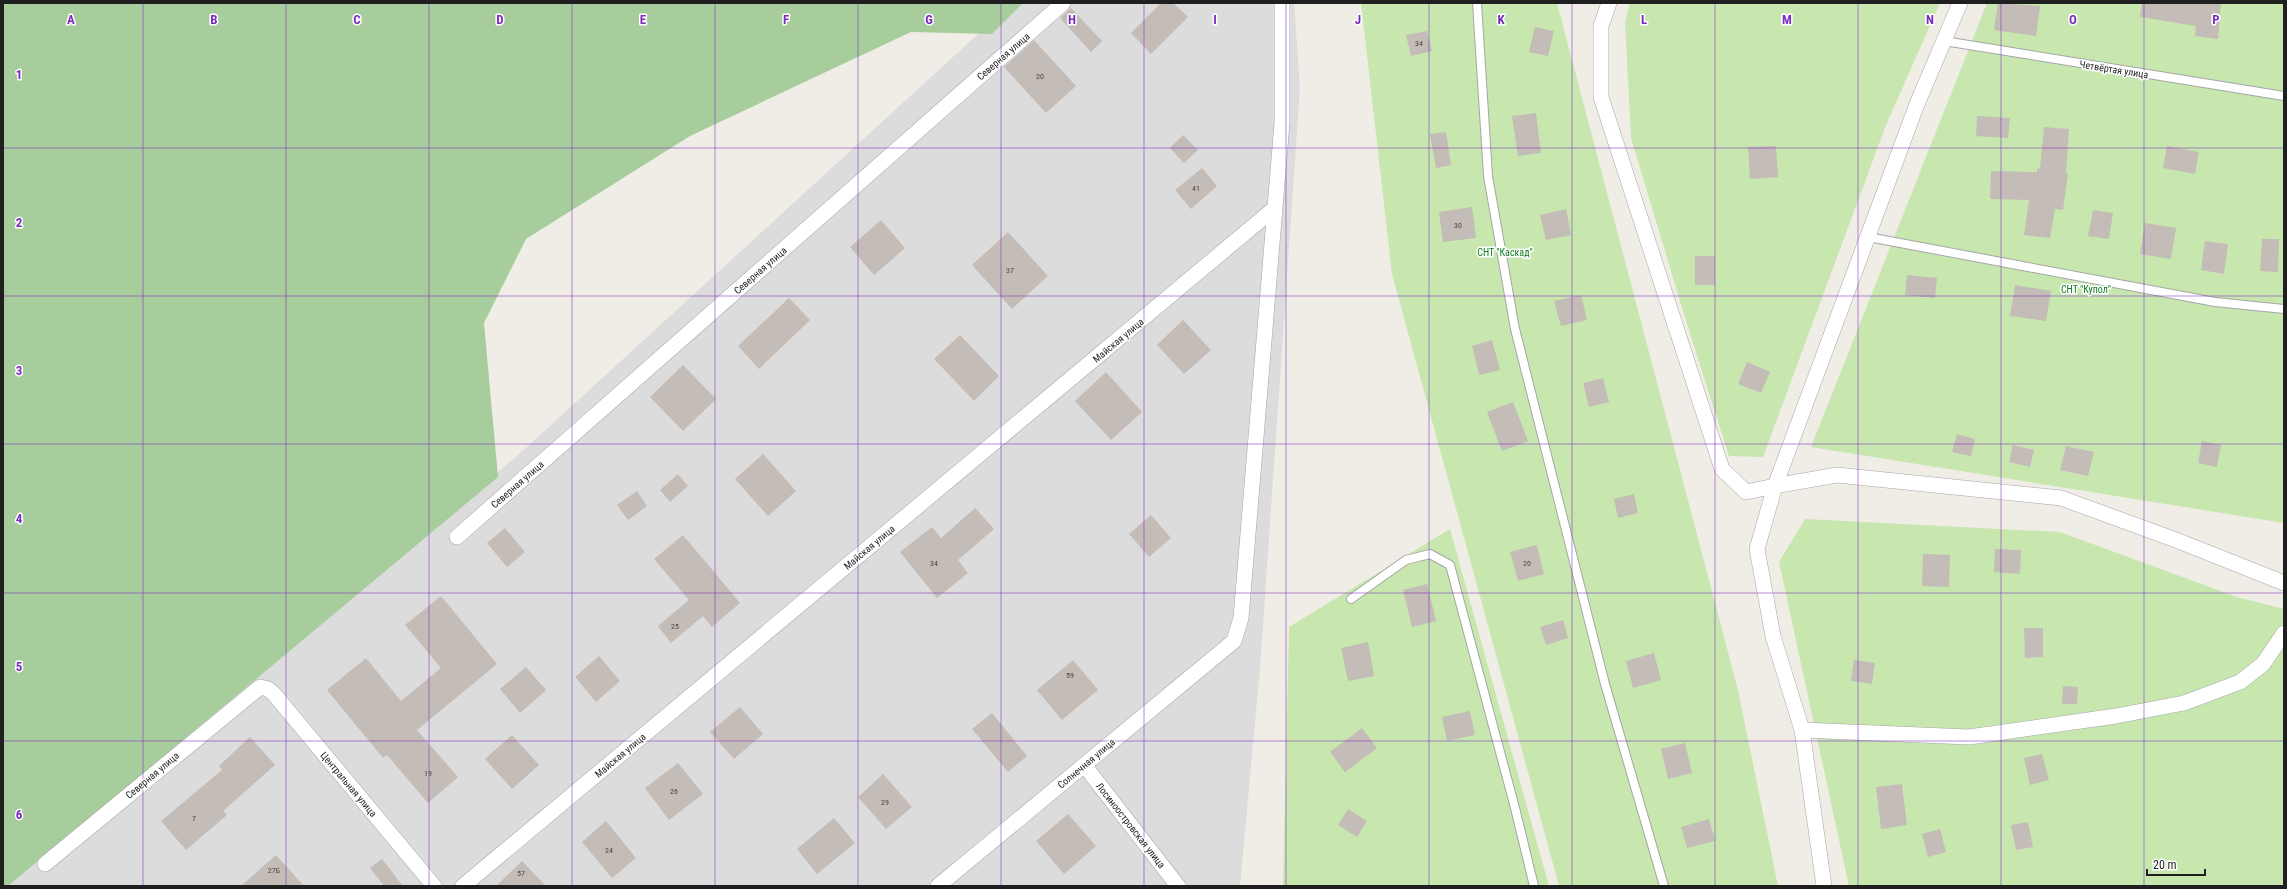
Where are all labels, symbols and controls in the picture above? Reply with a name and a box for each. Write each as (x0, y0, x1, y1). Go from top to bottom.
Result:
text: A (67, 12, 75, 27)
text: B (210, 12, 218, 27)
text: C (353, 12, 361, 27)
text: D (496, 12, 504, 27)
text: E (640, 12, 647, 27)
text: F (783, 12, 789, 27)
text: G (925, 12, 933, 27)
text: H (1068, 12, 1076, 27)
text: I (1213, 12, 1217, 27)
text: J (1355, 12, 1361, 27)
text: K (1497, 12, 1505, 27)
text: L (1641, 12, 1647, 27)
text: M (1782, 12, 1792, 27)
text: N (1926, 12, 1934, 27)
text: O (2069, 12, 2077, 27)
text: P (2212, 12, 2220, 27)
street label: Северная улица (975, 30, 1032, 82)
house number: 34 (1415, 39, 1423, 48)
street label: Четвёртая улица (2079, 59, 2149, 80)
text: 1 (16, 67, 22, 82)
house number: 20 (1036, 72, 1044, 81)
house number: 41 (1192, 184, 1200, 193)
text: 2 (16, 215, 23, 230)
house number: 30 (1454, 221, 1462, 230)
street label: Северная улица (732, 244, 789, 296)
park label: СНТ "Каскад" (1477, 247, 1533, 258)
house number: 37 (1006, 266, 1014, 275)
park label: СНТ "Купол" (2061, 284, 2111, 295)
street label: Майская улица (1091, 316, 1146, 365)
text: 3 (16, 363, 22, 378)
street label: Северная улица (489, 458, 546, 510)
text: 4 (16, 511, 23, 526)
street label: Майская улица (842, 523, 897, 572)
house number: 34 (930, 559, 938, 568)
house number: 20 (1523, 559, 1531, 568)
house number: 25 (671, 622, 679, 631)
text: 5 (16, 659, 23, 674)
house number: 59 (1066, 671, 1074, 680)
street label: Майская улица (593, 731, 648, 780)
street label: Солнечная улица (1055, 736, 1117, 791)
street label: Северная улица (123, 750, 181, 801)
street label: Центральная улица (318, 750, 379, 819)
house number: 19 (424, 769, 432, 778)
street label: Лосиноостровская улица (1094, 780, 1168, 870)
house number: 26 (670, 787, 678, 796)
house number: 29 (881, 798, 889, 807)
text: 6 (16, 807, 23, 822)
house number: 7 (192, 814, 196, 823)
house number: 24 (605, 846, 613, 855)
scale bar (2147, 851, 2205, 877)
text: 20 m (2153, 858, 2177, 872)
house number: 27Б (268, 866, 281, 875)
house number: 57 (517, 869, 525, 878)

